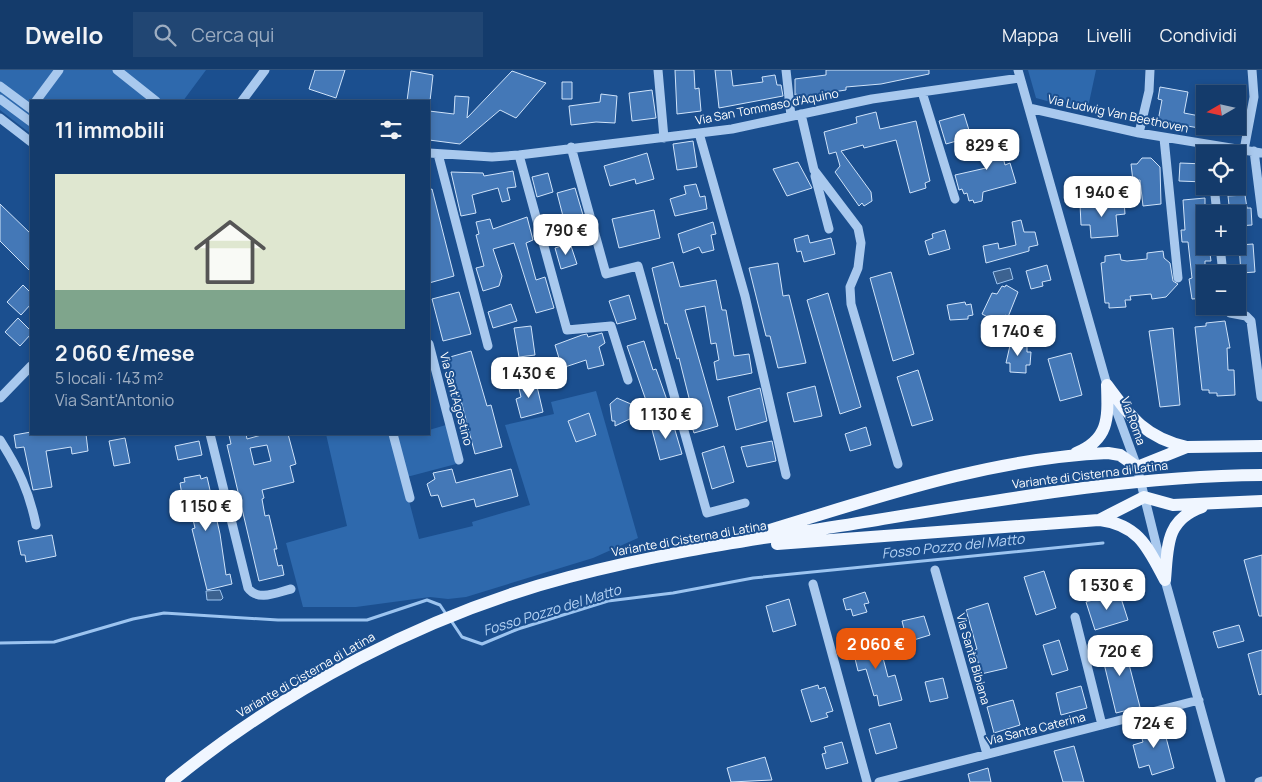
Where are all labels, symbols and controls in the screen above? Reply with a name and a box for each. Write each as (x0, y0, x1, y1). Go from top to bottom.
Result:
search box (133, 12, 483, 57)
text: Dwello (25, 18, 103, 51)
icon: search (151, 21, 179, 49)
text: Cerca qui (191, 22, 275, 48)
text: Mappa (1002, 23, 1058, 47)
text: Livelli (1086, 23, 1132, 47)
text: Condividi (1160, 23, 1237, 47)
street label: Via San Tommaso d'Aquino (694, 84, 840, 129)
north arrow (1196, 85, 1246, 135)
map controls (1196, 85, 1246, 315)
street label: Via Ludwig Van Beethoven (1046, 90, 1190, 137)
text: 11 immobili (55, 116, 165, 144)
icon: filters (377, 116, 405, 144)
pin: 829 € (952, 128, 1022, 171)
text: 829 € (965, 134, 1009, 156)
button: locate (1196, 145, 1246, 195)
pin: 1 940 € (1056, 176, 1148, 218)
text: 1 940 € (1075, 181, 1129, 203)
button: + (1196, 205, 1246, 255)
icon: home (185, 207, 275, 297)
pin: 790 € (531, 214, 601, 256)
text: 790 € (544, 219, 588, 241)
button: − (1196, 265, 1246, 315)
pin: 1 740 € (972, 314, 1064, 357)
text: 1 740 € (992, 320, 1044, 342)
text: 2 060 €/mese (55, 339, 195, 367)
street label: Via Sant'Agostino (436, 350, 477, 447)
pin: 1 430 € (483, 356, 575, 399)
text: 1 430 € (502, 362, 556, 384)
text: 5 locali · 143 m² (55, 367, 164, 389)
text: Via Sant'Antonio (55, 389, 174, 411)
street label: Via Roma (1117, 394, 1150, 447)
pin: 1 130 € (620, 398, 712, 440)
text: 1 130 € (640, 403, 692, 425)
street label: Variante di Cisterna di Latina (1011, 457, 1169, 493)
pin: 1 150 € (160, 490, 252, 532)
text: 1 150 € (180, 495, 232, 517)
street label: Variante di Cisterna di Latina (610, 517, 768, 561)
water label: Fosso Pozzo del Matto (881, 528, 1026, 562)
pin: 1 530 € (1061, 568, 1153, 611)
text: 1 530 € (1080, 574, 1134, 596)
water label: Fosso Pozzo del Matto (481, 579, 624, 640)
street label: Via Santa Bibiana (952, 611, 995, 707)
street label: Variante di Cisterna di Latina (234, 628, 378, 721)
pin: 2 060 € (830, 628, 922, 670)
text: 2 060 € (847, 633, 905, 655)
pin: 720 € (1085, 634, 1155, 677)
text: 720 € (1099, 640, 1141, 662)
pin: 724 € (1119, 706, 1189, 749)
street label: Via Santa Caterina (984, 708, 1087, 749)
text: 724 € (1133, 712, 1175, 734)

